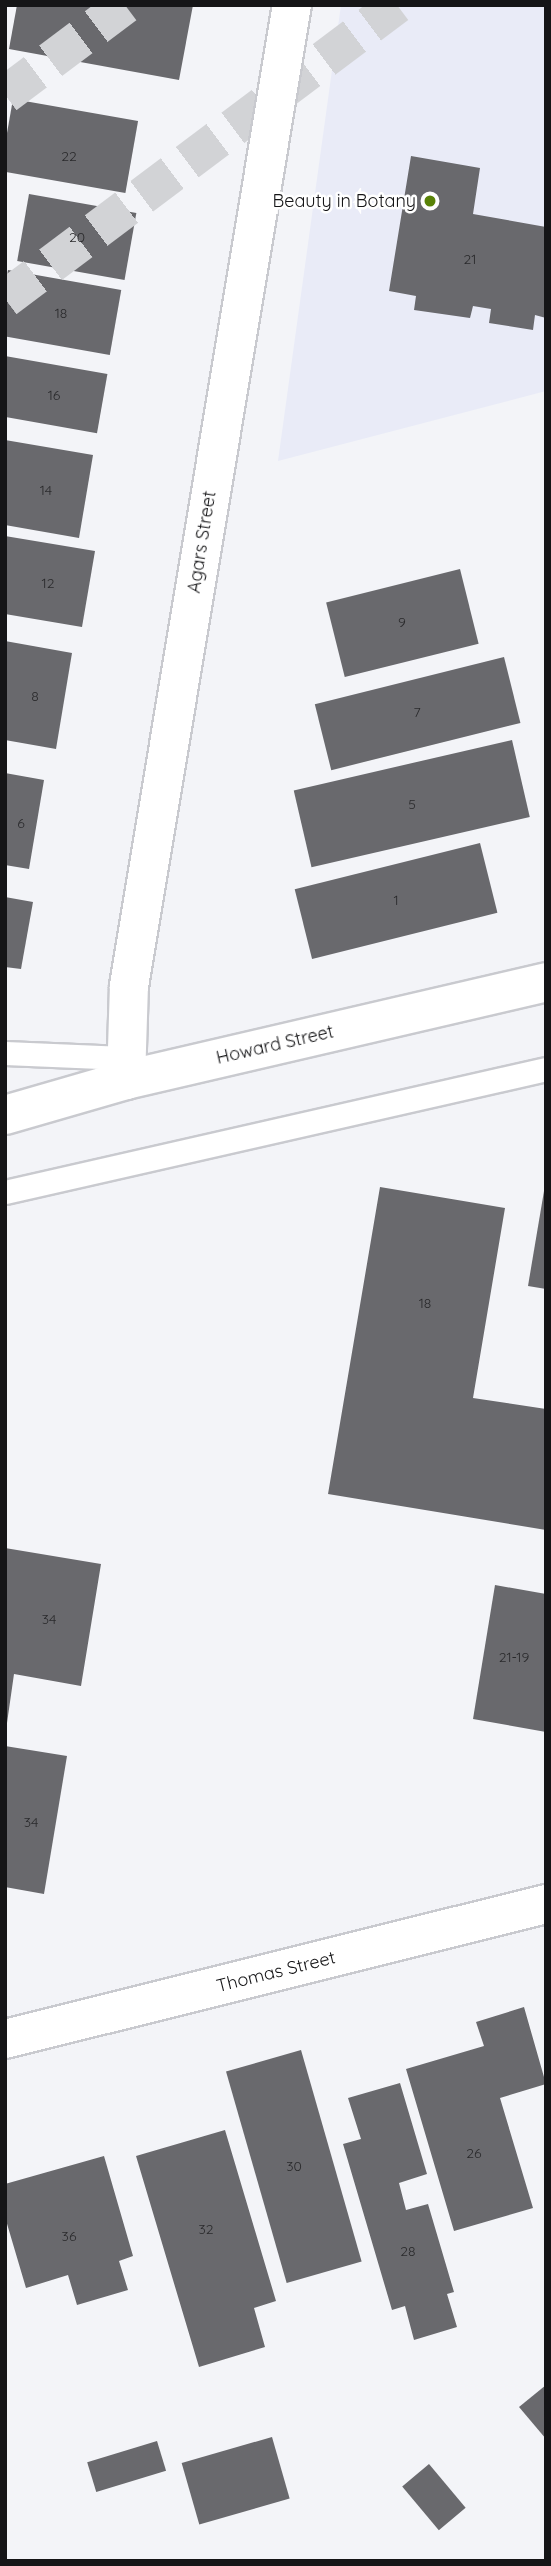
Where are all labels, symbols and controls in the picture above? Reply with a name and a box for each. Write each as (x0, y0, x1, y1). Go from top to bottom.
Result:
house number: 22 (61, 148, 77, 164)
place label: Beauty in Botany (273, 190, 416, 212)
marker: Beauty in Botany (422, 193, 438, 209)
house number: 20 (69, 229, 85, 245)
house number: 21 (464, 251, 476, 267)
house number: 18 (55, 305, 67, 321)
house number: 16 (48, 387, 60, 403)
house number: 14 (40, 482, 52, 498)
street label: Agars Street (183, 489, 221, 595)
house number: 12 (42, 575, 54, 591)
house number: 9 (398, 614, 406, 630)
house number: 8 (31, 688, 39, 704)
house number: 7 (413, 704, 421, 720)
house number: 5 (408, 796, 416, 812)
house number: 6 (17, 815, 25, 831)
house number: 1 (393, 892, 399, 908)
street label: Howard Street (214, 1021, 336, 1069)
house number: 18 (419, 1295, 431, 1311)
house number: 34 (42, 1611, 56, 1627)
house number: 21-19 (499, 1649, 529, 1665)
house number: 34 (24, 1814, 38, 1830)
street label: Thomas Street (214, 1947, 338, 1997)
house number: 26 (466, 2145, 482, 2161)
house number: 30 (286, 2158, 302, 2174)
house number: 32 (198, 2221, 214, 2237)
house number: 36 (62, 2228, 76, 2244)
house number: 28 (400, 2243, 416, 2259)

